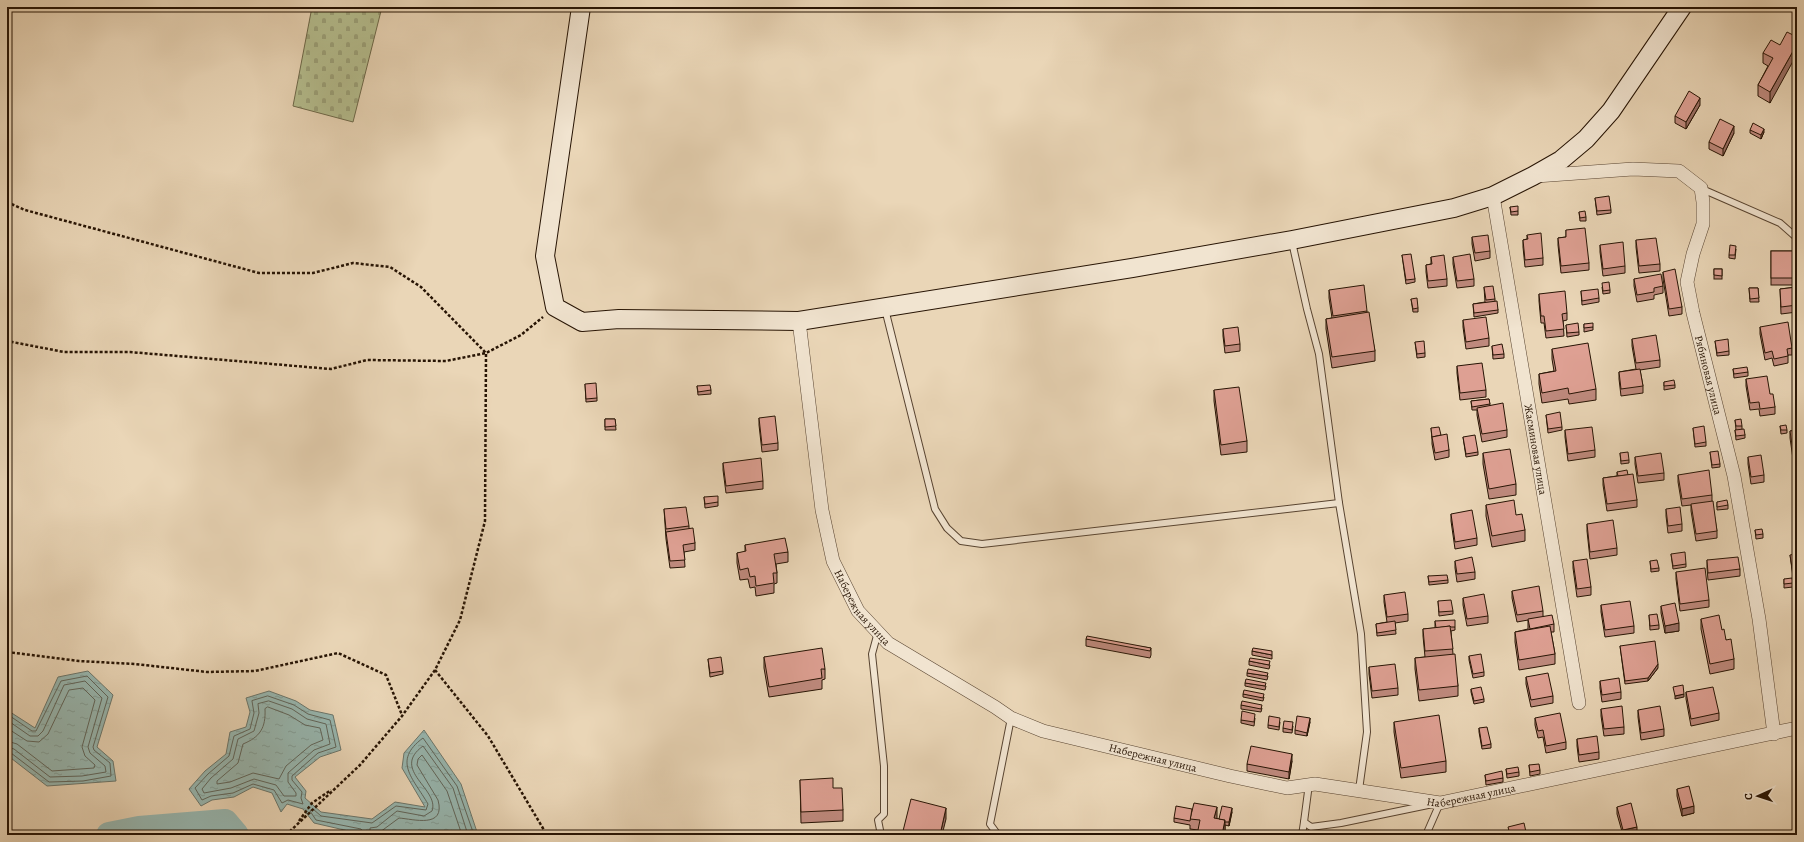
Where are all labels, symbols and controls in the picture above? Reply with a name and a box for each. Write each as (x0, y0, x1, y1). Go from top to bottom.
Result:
street label: Рябиновая улица (1691, 334, 1726, 417)
street label: Жасминовая улица (1520, 403, 1551, 497)
street label: Набережная улица (831, 567, 894, 650)
street label: Набережная улица (1107, 740, 1199, 776)
north arrow (1738, 776, 1778, 816)
street label: Набережная улица (1426, 780, 1518, 811)
text: С (1741, 793, 1756, 800)

